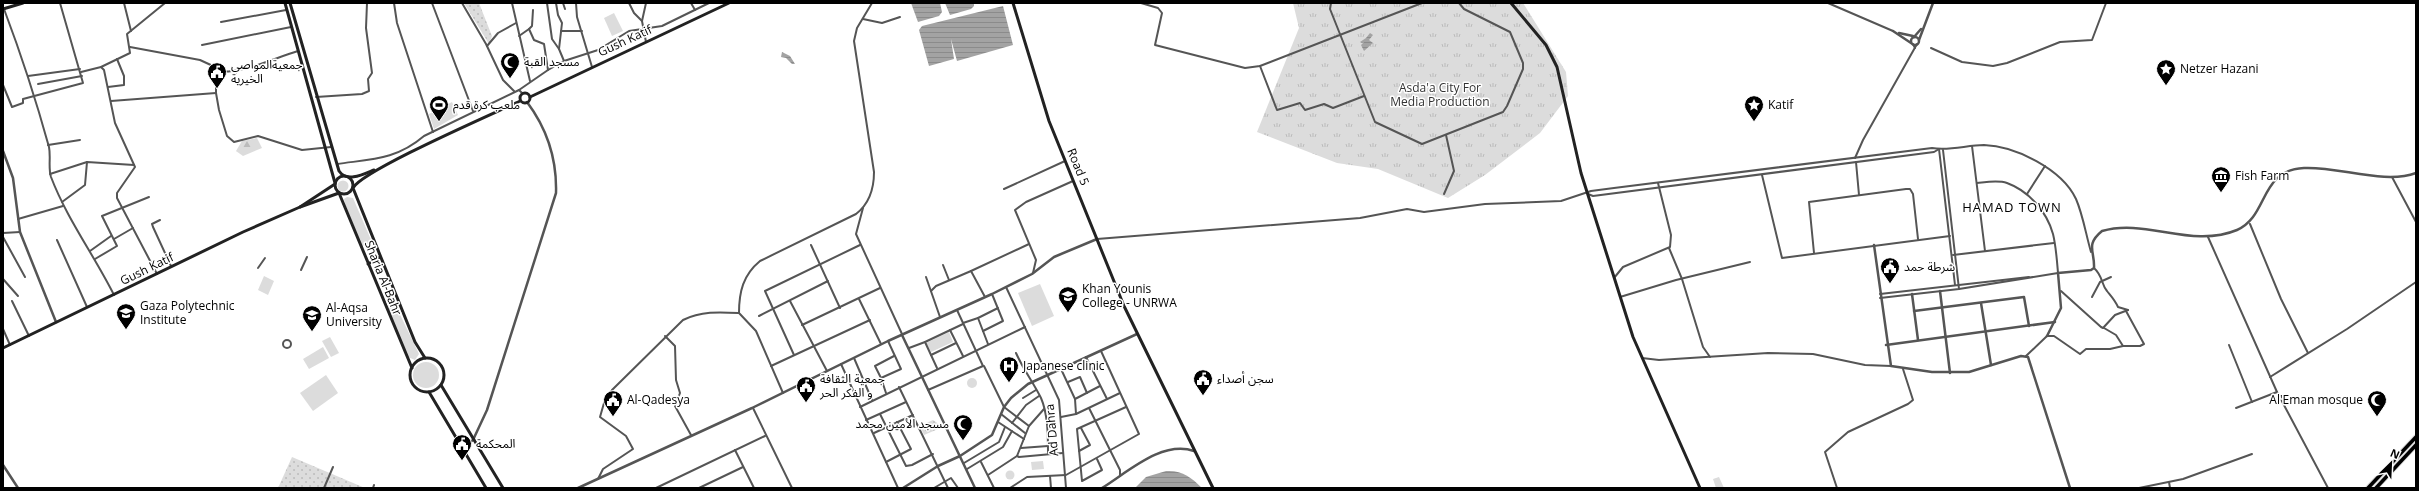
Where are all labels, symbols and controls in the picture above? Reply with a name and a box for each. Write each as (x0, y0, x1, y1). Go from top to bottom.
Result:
street label: Gush Katif (595, 20, 655, 60)
mosque icon: مسجد القبة (499, 51, 521, 79)
place label: مسجد القبة (524, 53, 580, 70)
place label: جمعيةالمواصي الخيرية (231, 56, 303, 87)
place icon: Netzer Hazani (2155, 58, 2177, 86)
place label: Netzer Hazani (2180, 60, 2259, 77)
public building icon: جمعيةالمواصي الخيرية (206, 61, 228, 89)
park label: Asda'a City For Media Production (1390, 79, 1490, 110)
sports icon: ملعب كرة قدم (428, 94, 450, 122)
place icon: Katif (1743, 94, 1765, 122)
place label: ملعب كرة قدم (453, 96, 520, 114)
place label: Katif (1768, 96, 1794, 113)
street label: Road 5 (1063, 146, 1094, 188)
museum icon: Fish Farm (2210, 165, 2232, 193)
place label: Fish Farm (2235, 167, 2289, 184)
district label: HAMAD TOWN (1962, 198, 2062, 216)
street label: Sharia Al-Bahr (361, 238, 406, 318)
street label: Gush Katif (117, 248, 177, 289)
public building icon: شرطة حمد (1879, 256, 1901, 284)
place label: شرطة حمد (1904, 258, 1955, 275)
place label: Khan Younis College - UNRWA (1082, 280, 1177, 311)
school or university icon: Khan Younis College - UNRWA (1057, 285, 1079, 313)
place label: Gaza Polytechnic Institute (140, 297, 235, 328)
place label: Al-Aqsa University (326, 299, 383, 330)
school or university icon: Gaza Polytechnic Institute (115, 302, 137, 330)
school or university icon: Al-Aqsa University (301, 304, 323, 332)
hospital icon: Japanese clinic (998, 355, 1020, 383)
place label: Japanese clinic (1022, 357, 1105, 374)
public building icon: سجن أصداء (1192, 368, 1214, 396)
place label: جمعية الثقافة و الفكر الحر (819, 370, 885, 401)
place label: سجن أصداء (1217, 370, 1274, 387)
public building icon: جمعية الثقافة و الفكر الحر (795, 375, 817, 403)
public building icon: Al-Qadesya (602, 389, 624, 417)
mosque icon: Al'Eman mosque (2366, 389, 2388, 417)
place label: Al-Qadesya (627, 391, 690, 408)
place label: Al'Eman mosque (2269, 391, 2363, 408)
street label: Ad Dahra (1041, 403, 1062, 457)
mosque icon: مسجد الأمين محمد (952, 413, 974, 441)
place label: مسجد الأمين محمد (856, 415, 949, 432)
public building icon: المحكمة (451, 433, 473, 461)
place label: المحكمة (476, 435, 516, 452)
north arrow (2371, 443, 2411, 483)
text: N (2388, 445, 2402, 462)

